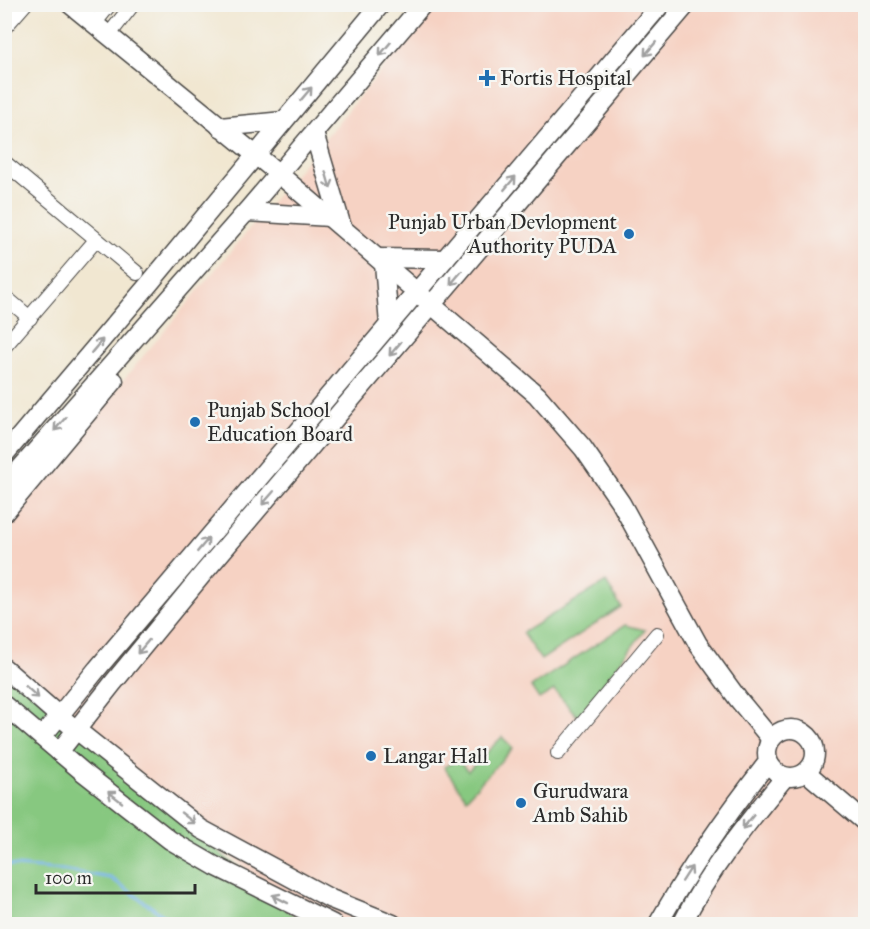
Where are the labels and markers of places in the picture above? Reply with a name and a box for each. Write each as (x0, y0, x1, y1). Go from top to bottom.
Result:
place label: Fortis Hospital (500, 65, 632, 91)
marker: Fortis Hospital (478, 69, 496, 87)
place label: Punjab Urban Devlopment Authority PUDA (388, 209, 618, 259)
marker: Punjab Urban Devlopment Authority PUDA (622, 227, 636, 241)
place label: Punjab School Education Board (207, 397, 354, 447)
marker: Punjab School Education Board (188, 415, 202, 429)
place label: Langar Hall (383, 743, 489, 769)
marker: Langar Hall (364, 749, 378, 763)
place label: Gurudwara Amb Sahib (532, 778, 629, 828)
marker: Gurudwara Amb Sahib (514, 796, 528, 810)

